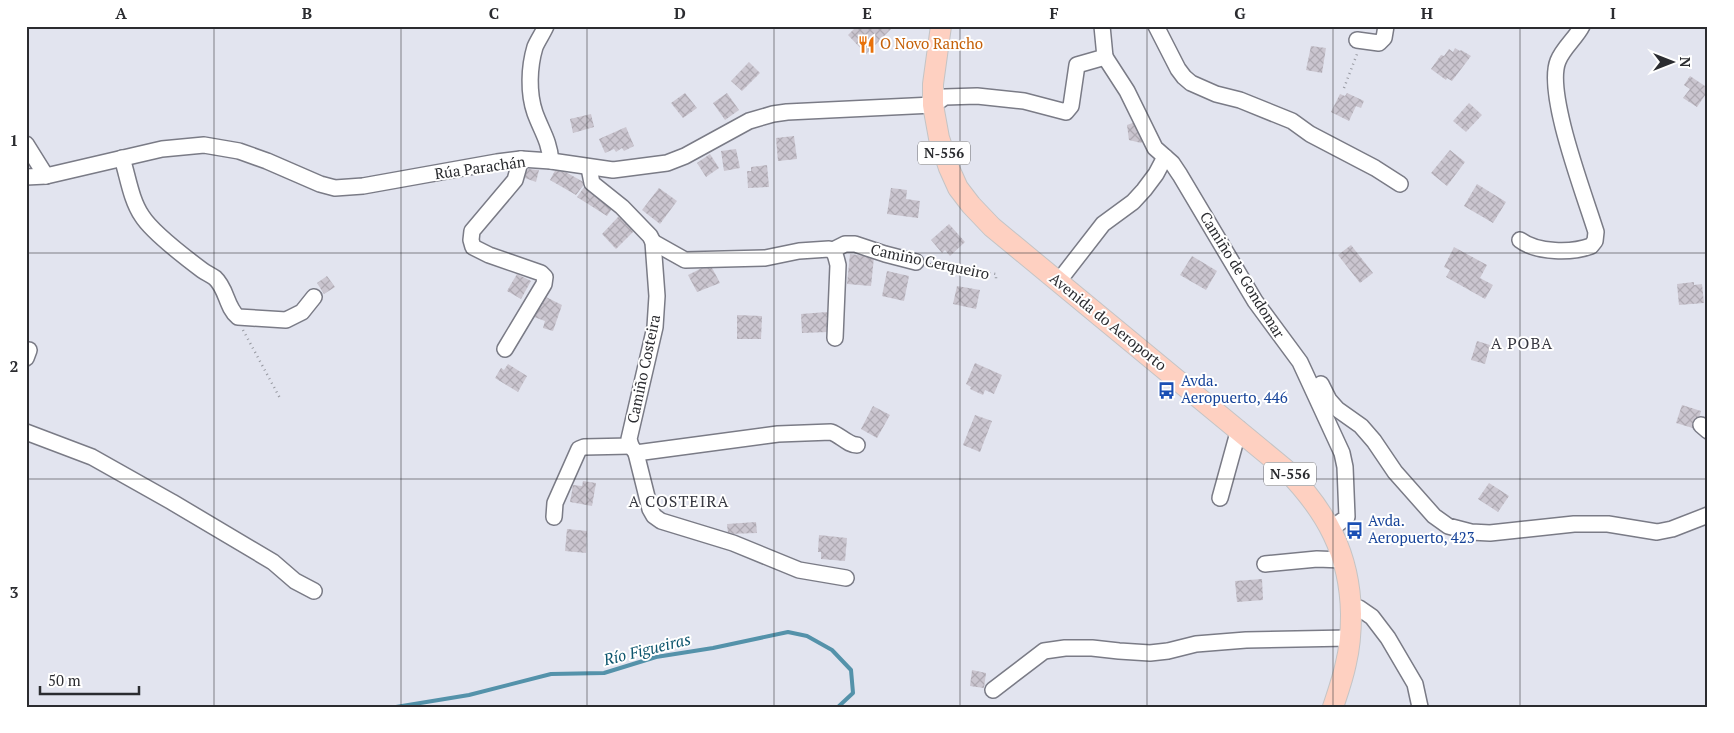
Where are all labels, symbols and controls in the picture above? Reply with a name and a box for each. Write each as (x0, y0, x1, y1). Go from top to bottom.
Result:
text: A (115, 2, 127, 24)
text: B (302, 2, 312, 24)
text: C (489, 2, 499, 24)
text: D (674, 2, 686, 24)
text: E (862, 2, 872, 24)
text: F (1049, 2, 1059, 24)
text: G (1234, 2, 1246, 24)
text: H (1421, 2, 1433, 24)
text: I (1610, 2, 1616, 24)
place label: O Novo Rancho (880, 33, 983, 53)
restaurant icon: O Novo Rancho (856, 34, 876, 54)
north arrow (1646, 38, 1696, 88)
text: N (1676, 57, 1695, 68)
text: 1 (9, 129, 19, 151)
road number: N-556 (918, 142, 970, 164)
street label: Rúa Parachán (433, 151, 527, 183)
street label: Camiño de Gondomar (1196, 207, 1290, 342)
street label: Camiño Cerqueiro (869, 239, 992, 283)
street label: Avenida do Aeroporto (1046, 268, 1171, 375)
street label: Camiño Costeira (622, 312, 664, 425)
district label: A POBA (1491, 332, 1553, 354)
text: 2 (9, 355, 19, 377)
place label: Avda. Aeropuerto, 446 (1181, 370, 1288, 407)
bus stop icon: Avda. Aeropuerto, 446 (1157, 380, 1177, 400)
road number: N-556 (1264, 462, 1316, 486)
district label: A COSTEIRA (629, 490, 729, 512)
place label: Avda. Aeropuerto, 423 (1368, 510, 1475, 547)
bus stop icon: Avda. Aeropuerto, 423 (1344, 520, 1364, 540)
text: 3 (9, 581, 19, 603)
water label: Río Figueiras (600, 627, 693, 671)
scale bar (40, 663, 139, 695)
text: 50 m (48, 670, 81, 690)

